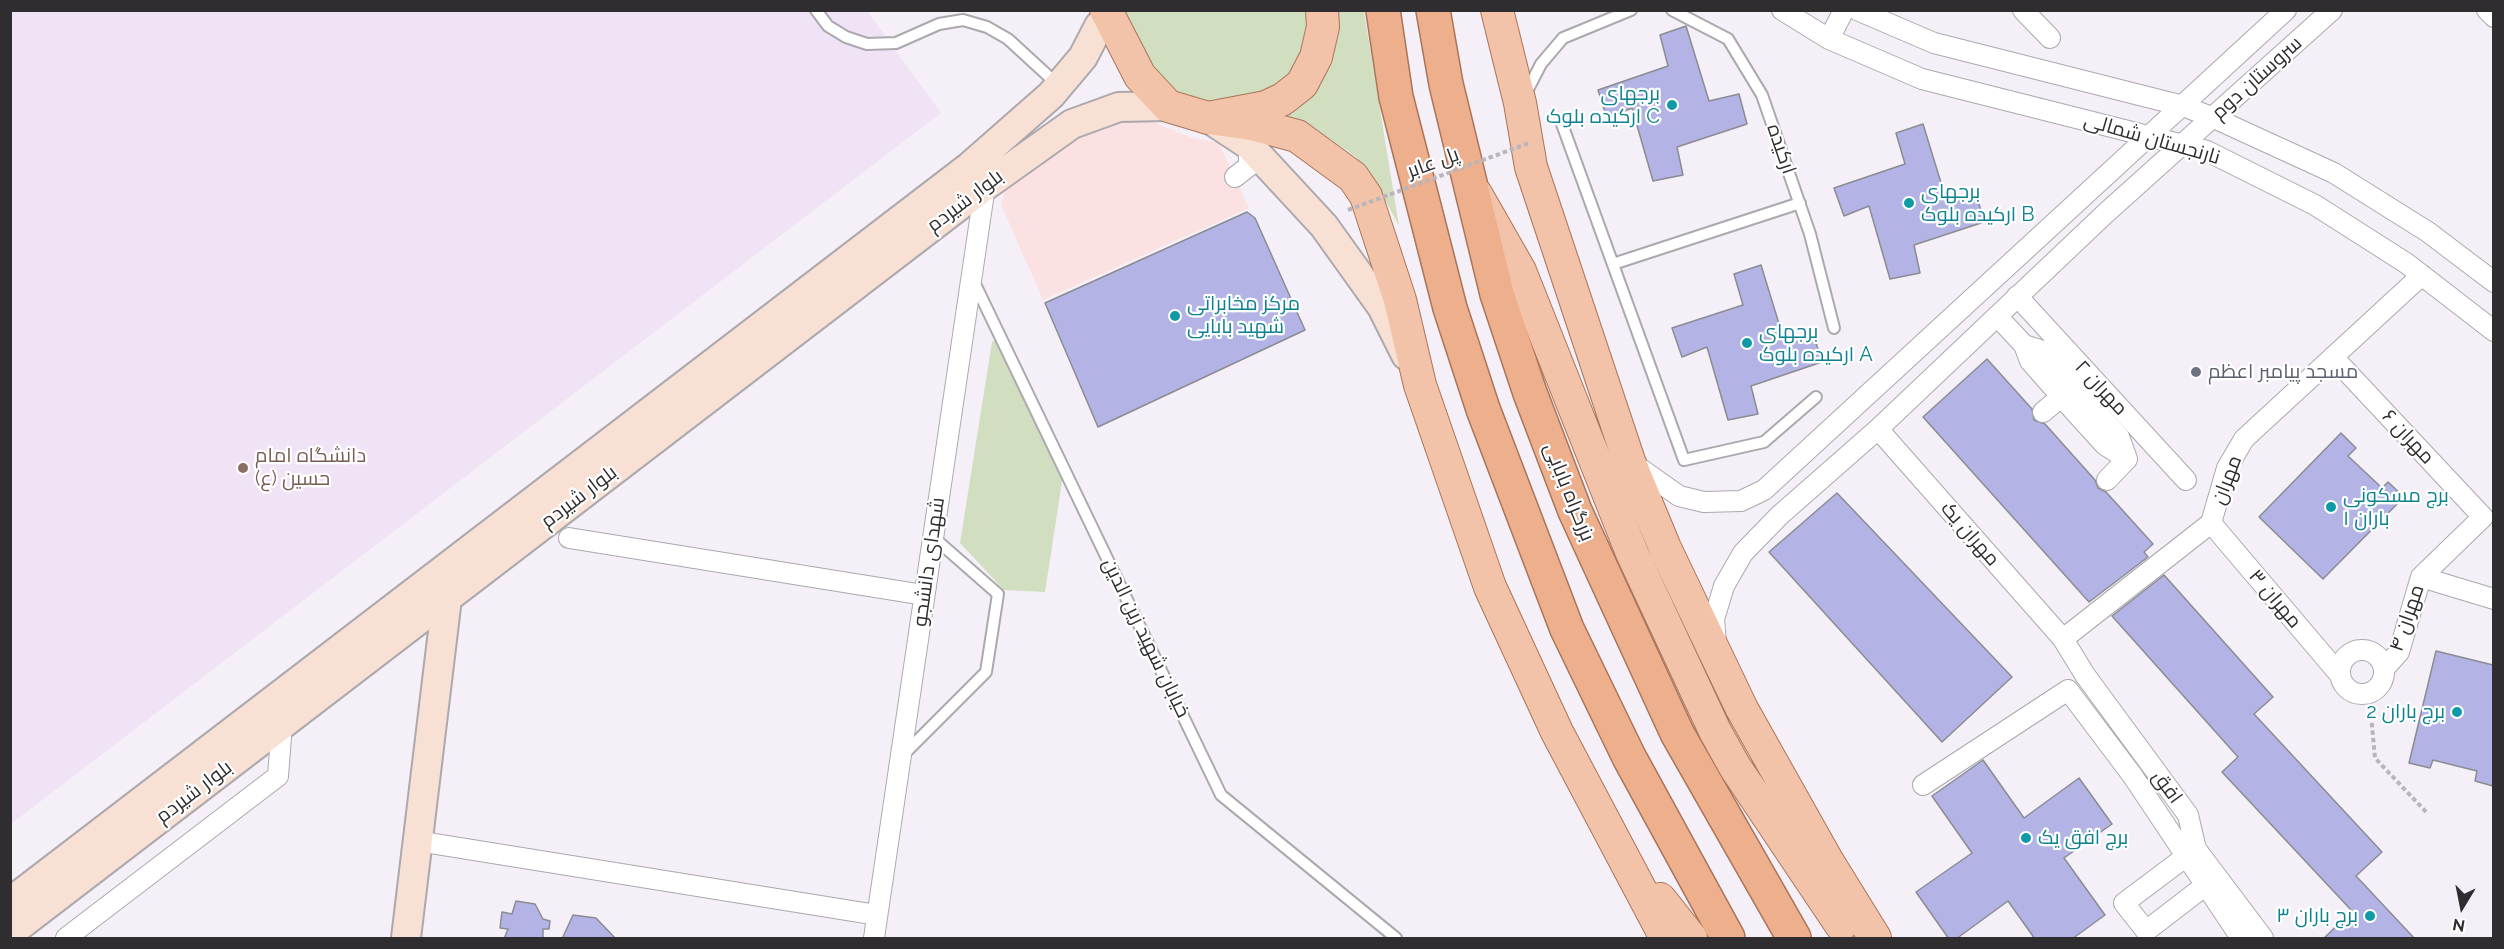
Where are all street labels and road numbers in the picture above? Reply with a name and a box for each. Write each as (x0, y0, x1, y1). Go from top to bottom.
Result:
street label: سروستان دوم (2207, 31, 2307, 125)
street label: نارنجستان شمالی (2081, 108, 2223, 170)
street label: ارکیده (1761, 121, 1801, 177)
street label: پل عابر (1404, 143, 1462, 183)
street label: بلوار شیردم (922, 165, 1008, 237)
street label: مهران ۲ (2070, 356, 2132, 420)
street label: مهران ۶ (2377, 405, 2439, 469)
street label: بزرگراه بابایی (1538, 439, 1600, 545)
street label: مهران (2207, 452, 2247, 508)
street label: بلوار شیردم (536, 461, 622, 533)
street label: شهدای دانشجو (908, 496, 950, 628)
street label: مهران یک (1936, 497, 2004, 571)
street label: خیابان شهید زین الدین (1097, 554, 1195, 722)
street label: مهران ۳ (2244, 565, 2306, 633)
street label: مهران ۴ (2384, 581, 2430, 655)
street label: بلوار شیردم (151, 756, 237, 828)
street label: افق (2147, 766, 2187, 808)

